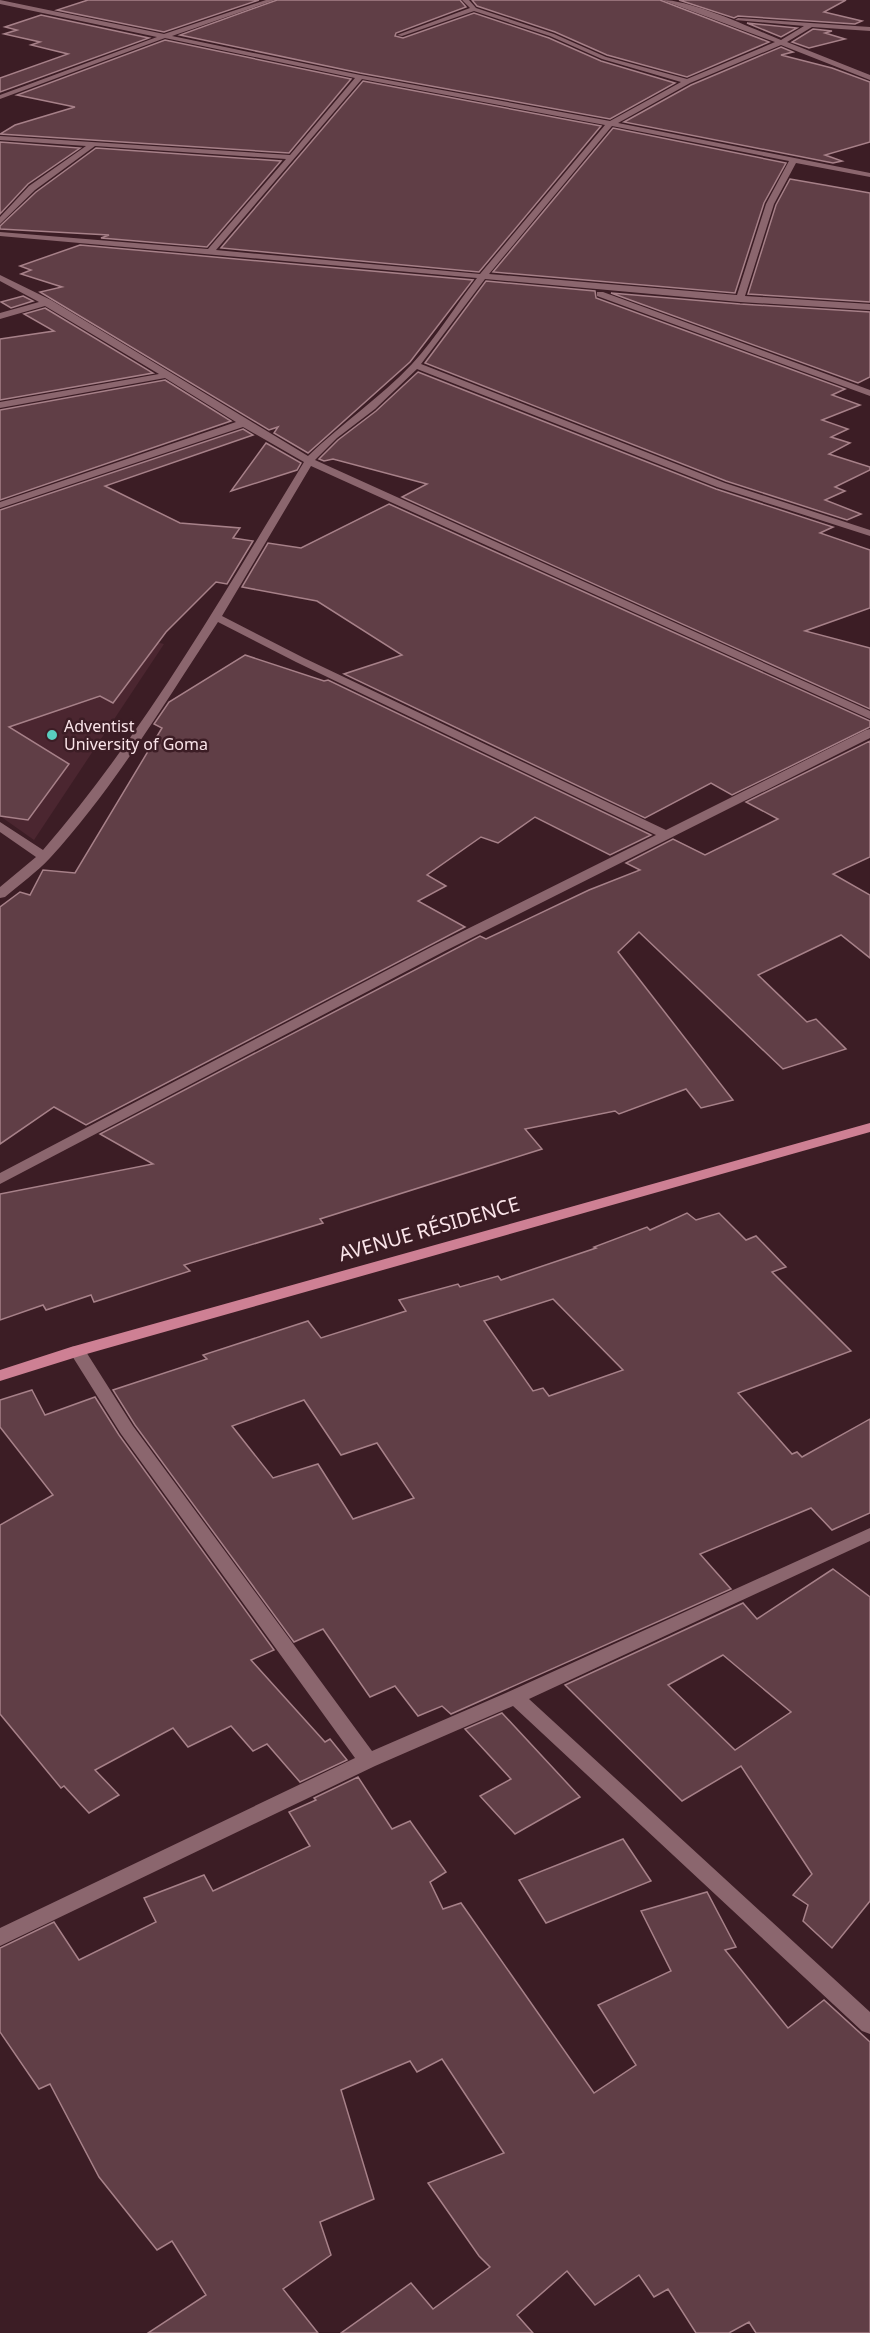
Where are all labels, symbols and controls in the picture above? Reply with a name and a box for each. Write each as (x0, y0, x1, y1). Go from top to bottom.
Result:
place label: Adventist University of Goma (64, 715, 208, 755)
marker: Adventist University of Goma (45, 728, 59, 742)
street label: AVENUE RÉSIDENCE (335, 1190, 523, 1267)

